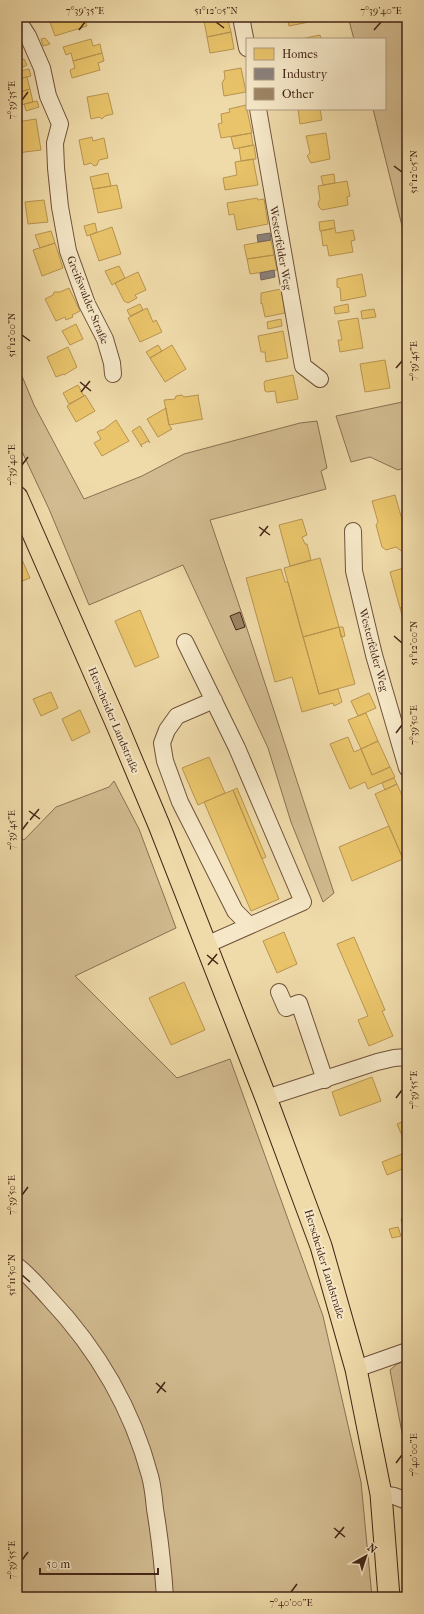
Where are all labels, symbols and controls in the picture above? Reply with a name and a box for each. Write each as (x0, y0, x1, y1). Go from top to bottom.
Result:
text: 7°39'35"E (66, 5, 104, 17)
text: 51°12'05"N (194, 5, 238, 17)
text: 7°39'40"E (360, 5, 402, 17)
legend (246, 38, 386, 110)
text: Homes (282, 47, 318, 61)
text: Industry (282, 67, 328, 81)
text: 7°39'35"E (6, 81, 18, 119)
text: Other (282, 87, 314, 101)
text: 51°12'05"N (408, 150, 420, 194)
street label: Westerfelder Weg (267, 204, 294, 291)
street label: Greifswalder Straße (64, 254, 111, 347)
text: 51°12'00"N (6, 312, 18, 357)
text: 7°39'45"E (408, 341, 420, 381)
text: 7°39'40"E (6, 444, 18, 486)
street label: Westerfelder Weg (356, 606, 391, 693)
text: 51°12'00"N (408, 620, 420, 665)
street label: Herscheider Landstraße (85, 665, 142, 776)
text: 7°39'50"E (408, 705, 420, 745)
text: 7°39'45"E (6, 810, 18, 850)
text: 7°39'55"E (408, 1071, 420, 1109)
text: 7°39'50"E (6, 1175, 18, 1215)
street label: Herscheider Landstraße (302, 1208, 348, 1321)
text: 51°11'50"N (6, 1254, 18, 1296)
text: 7°40'00"E (408, 1433, 420, 1477)
north arrow (346, 1536, 386, 1576)
text: 7°39'55"E (6, 1541, 18, 1579)
text: N (365, 1541, 380, 1557)
scale bar (40, 1550, 158, 1576)
text: 50 m (46, 1557, 70, 1571)
text: 7°40'00"E (269, 1597, 313, 1609)

